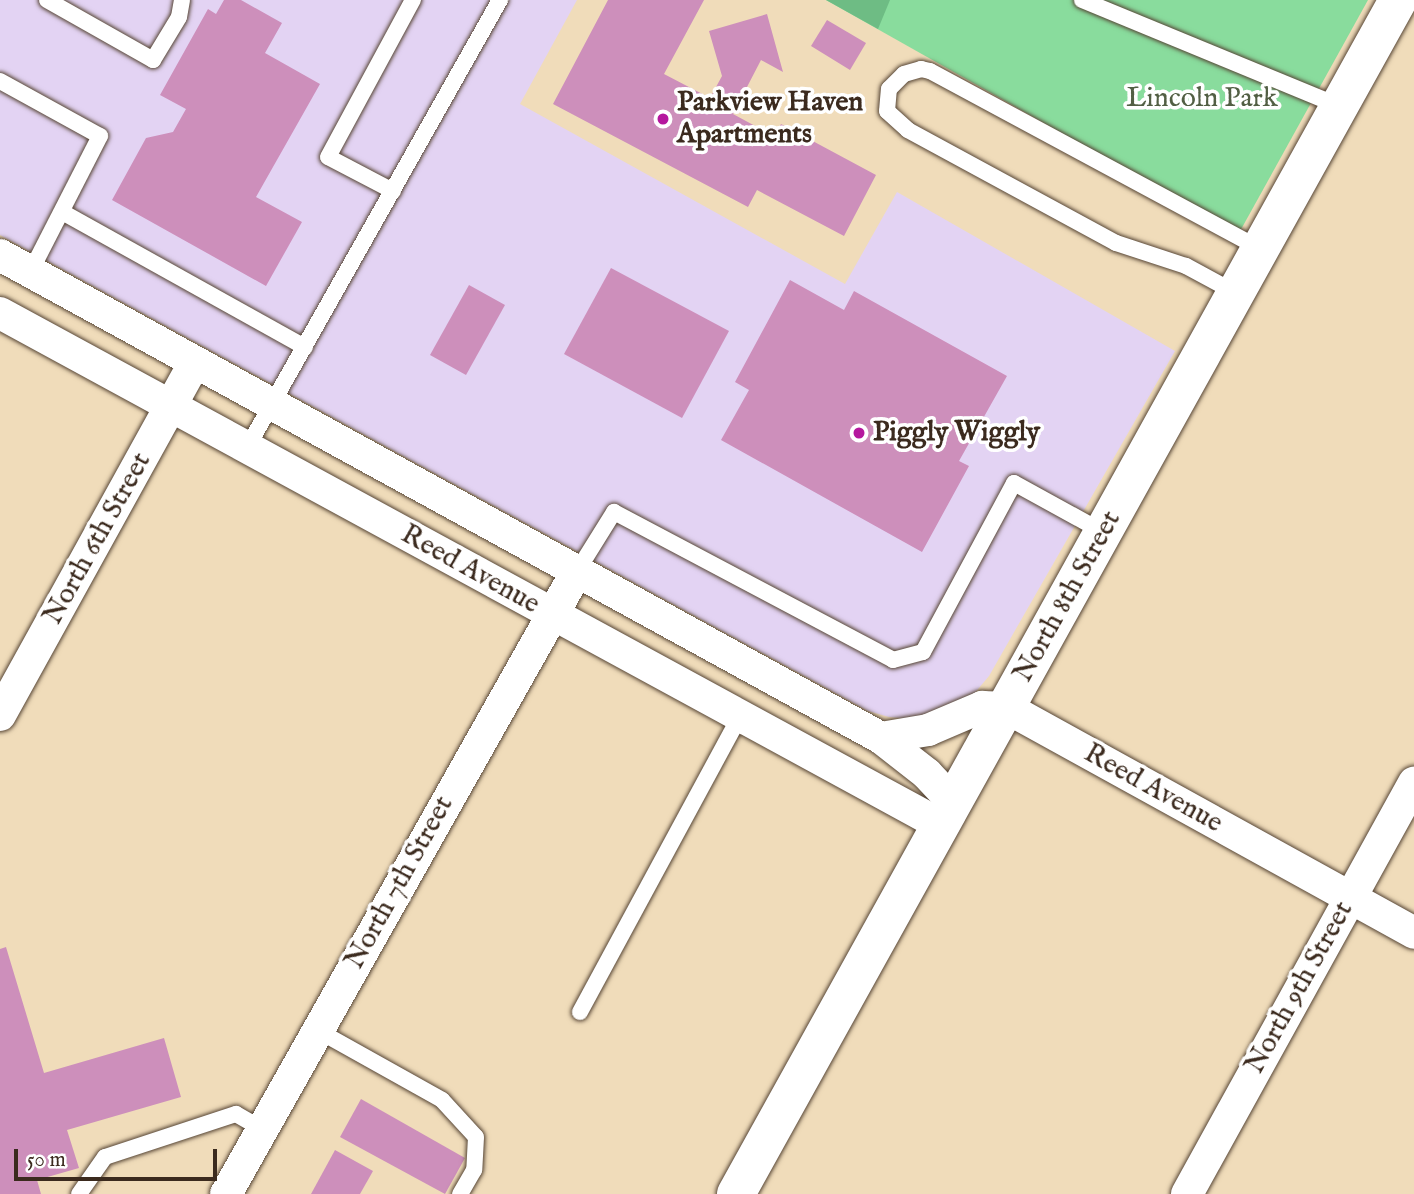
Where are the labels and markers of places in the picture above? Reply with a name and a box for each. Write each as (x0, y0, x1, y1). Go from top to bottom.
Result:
place label: Parkview Haven Apartments (677, 86, 863, 152)
marker: Parkview Haven Apartments (655, 111, 671, 127)
place label: Piggly Wiggly (873, 416, 1040, 450)
marker: Piggly Wiggly (851, 425, 867, 441)

